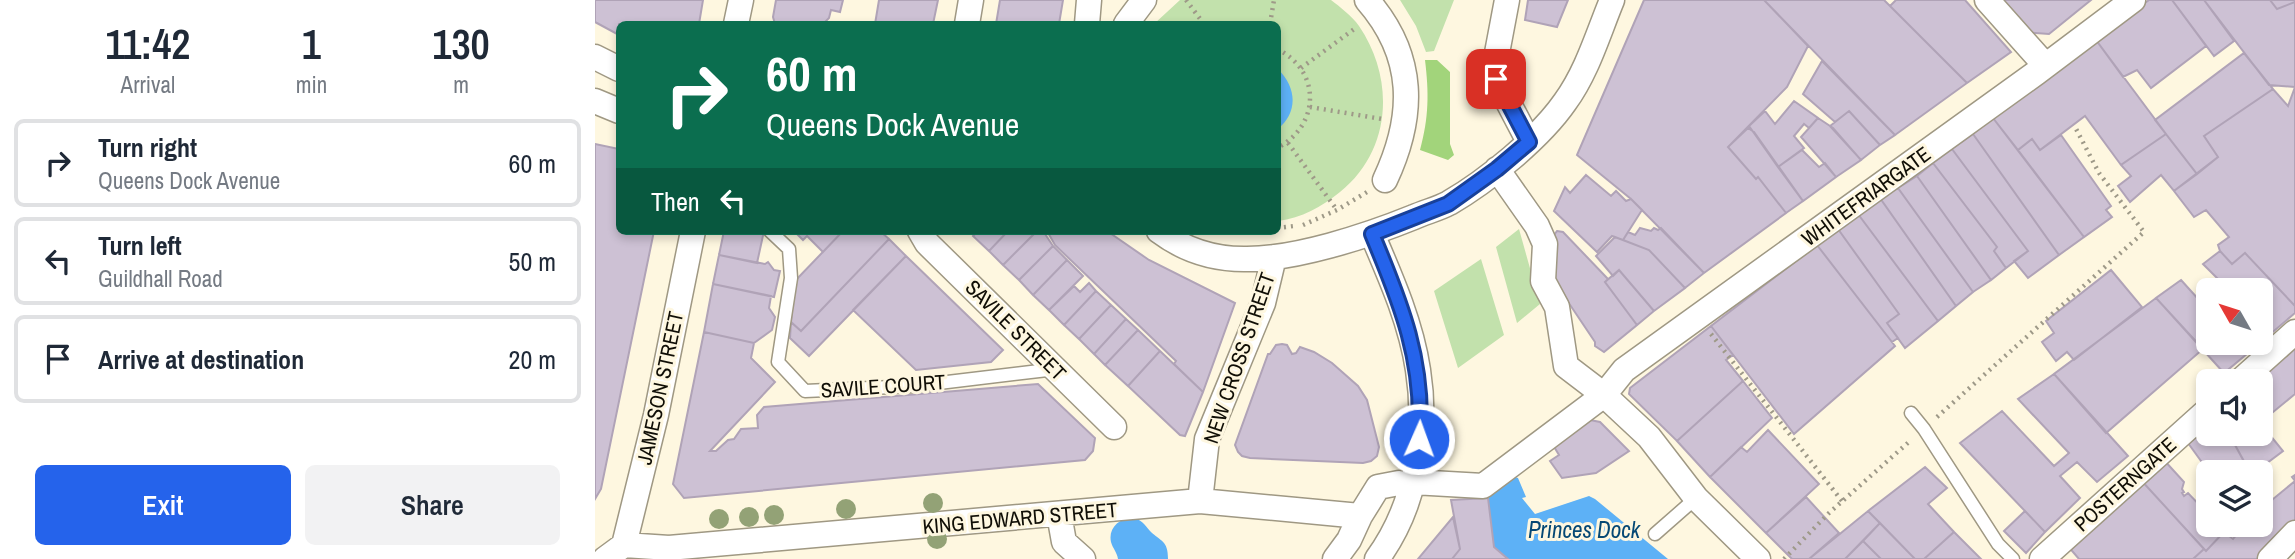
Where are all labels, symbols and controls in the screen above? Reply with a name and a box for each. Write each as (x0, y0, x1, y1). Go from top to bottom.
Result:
text: 11:42 (105, 16, 191, 72)
text: 1 (302, 16, 321, 72)
text: 130 (432, 16, 490, 72)
text: 60 m (766, 40, 858, 106)
icon: right (651, 49, 742, 140)
pin (1466, 49, 1526, 109)
icon: arrive (1477, 60, 1515, 98)
text: Arrival (121, 69, 175, 100)
text: min (296, 69, 327, 100)
text: m (453, 69, 469, 100)
text: Queens Dock Avenue (766, 103, 1019, 146)
text: Turn right (98, 130, 197, 165)
street label: WHITEFRIARGATE (1796, 139, 1936, 253)
icon: right (39, 144, 77, 182)
text: 60 m (509, 146, 556, 181)
text: Queens Dock Avenue (98, 165, 280, 196)
icon: left (714, 182, 752, 220)
text: Then (651, 184, 700, 219)
text: Turn left (98, 228, 182, 263)
icon: left (39, 242, 77, 280)
text: 50 m (509, 244, 556, 279)
text: Guildhall Road (98, 263, 223, 294)
street label: NEW CROSS STREET (1196, 268, 1282, 447)
street label: SAVILE STREET (959, 273, 1073, 387)
north arrow (2196, 278, 2273, 355)
map controls (2196, 278, 2273, 537)
street label: JAMESON STREET (630, 308, 690, 467)
icon: arrive (39, 340, 77, 378)
text: Arrive at destination (98, 342, 304, 377)
text: 20 m (509, 342, 556, 377)
street label: SAVILE COURT (820, 367, 947, 405)
button: sound (2196, 369, 2273, 446)
position arrow (1382, 402, 1456, 476)
street label: POSTERNGATE (2067, 430, 2183, 538)
button: layers (2196, 460, 2273, 537)
button: Exit (35, 465, 291, 545)
button: Share (305, 465, 560, 545)
street label: KING EDWARD STREET (921, 495, 1119, 541)
water label: Princes Dock (1528, 514, 1642, 545)

